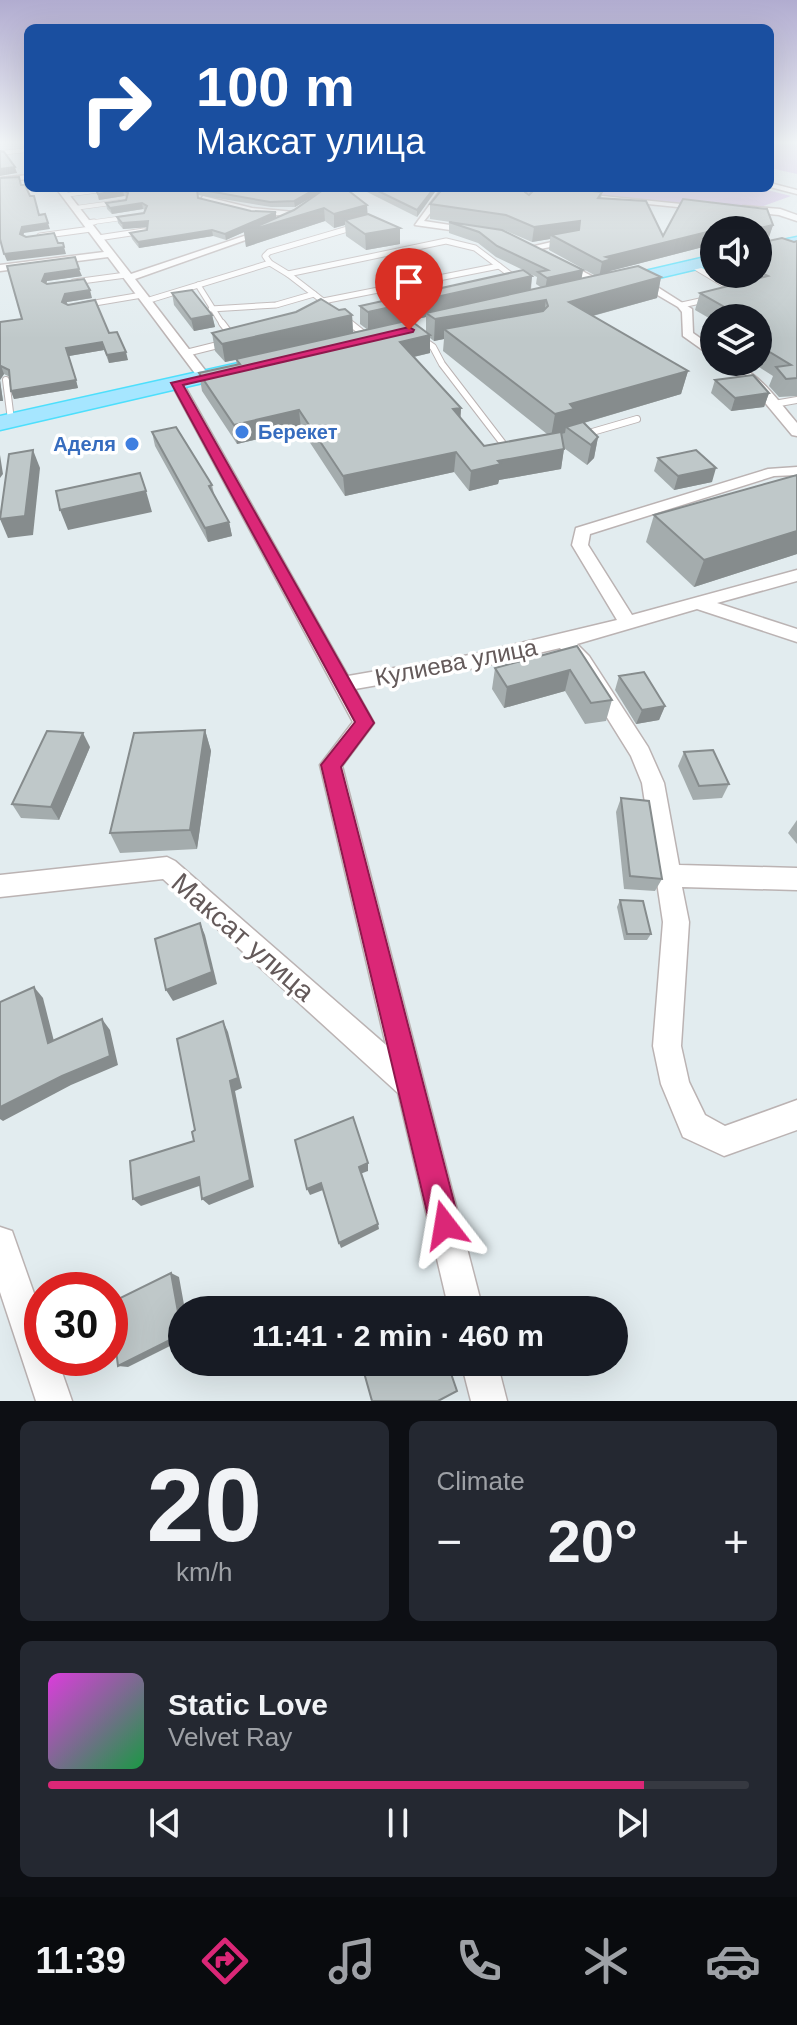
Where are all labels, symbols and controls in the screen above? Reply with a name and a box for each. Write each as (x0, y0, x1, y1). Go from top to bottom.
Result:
text: 100 m (196, 55, 355, 118)
icon: right (64, 56, 168, 160)
text: Максат улица (196, 121, 425, 162)
map controls (700, 216, 772, 376)
button: sound (700, 216, 772, 288)
pin (375, 248, 443, 330)
icon: arrive (387, 260, 431, 304)
button: layers (700, 304, 772, 376)
place label: Берекет (258, 421, 338, 443)
marker: Берекет (233, 423, 251, 441)
place label: Аделя (53, 433, 116, 455)
marker: Аделя (123, 435, 141, 453)
street label: Кулиева улица (373, 633, 540, 691)
street label: Максат улица (166, 867, 321, 1007)
position arrow (403, 1183, 487, 1267)
speed limit sign: 30 (24, 1272, 128, 1376)
text: 11:41 · 2 min · 460 m (252, 1319, 544, 1352)
text: 20 (146, 1447, 262, 1563)
text: Climate (437, 1466, 525, 1496)
text: 20° (547, 1508, 638, 1575)
text: − (437, 1517, 462, 1566)
text: + (723, 1517, 749, 1566)
text: km/h (176, 1557, 232, 1587)
text: Static Love (168, 1688, 328, 1721)
text: Velvet Ray (168, 1722, 292, 1752)
icon: previous (143, 1801, 187, 1845)
icon: pause (376, 1801, 420, 1845)
icon: next (610, 1801, 654, 1845)
icon: directions (197, 1933, 253, 1989)
icon: music (324, 1933, 380, 1989)
icon: phone (451, 1933, 507, 1989)
icon: climate (578, 1933, 634, 1989)
icon: car (705, 1933, 761, 1989)
text: 11:39 (36, 1940, 126, 1981)

